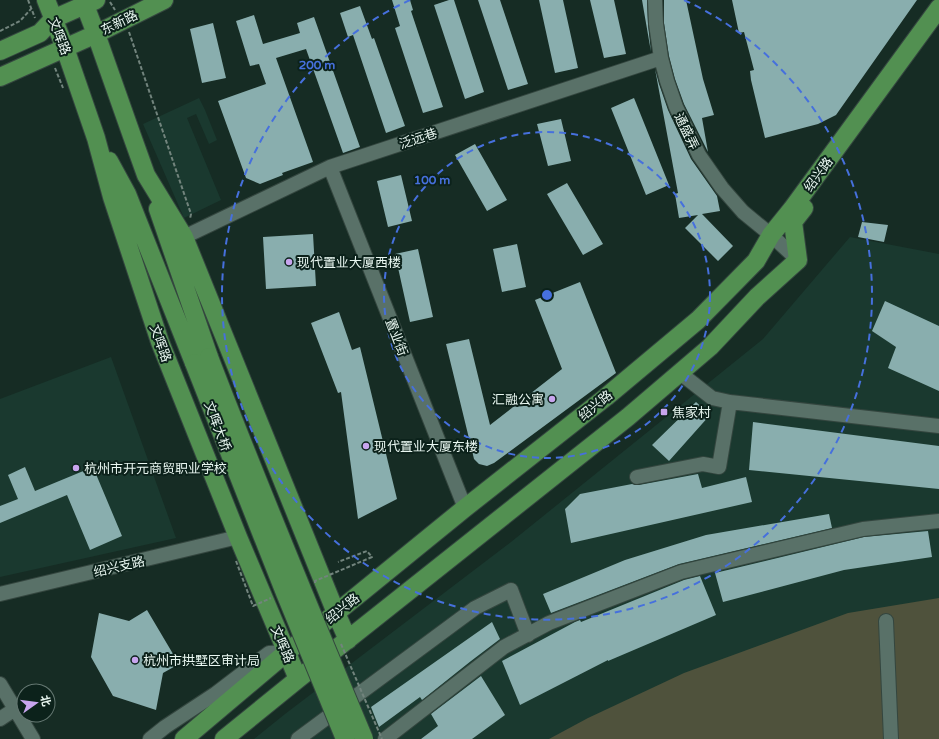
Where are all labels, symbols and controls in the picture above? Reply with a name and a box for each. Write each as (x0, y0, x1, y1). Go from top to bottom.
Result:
street label: 东新路 (98, 7, 140, 39)
street label: 文晖路 (45, 15, 74, 57)
text: 200 m (299, 58, 335, 72)
street label: 通盛弄 (670, 110, 702, 152)
street label: 泛远巷 (397, 125, 439, 153)
street label: 绍兴路 (801, 154, 837, 195)
text: 100 m (414, 173, 450, 187)
place label: 现代置业大厦西楼 (297, 255, 401, 271)
marker: 现代置业大厦西楼 (284, 257, 294, 267)
centre of rings (540, 288, 554, 302)
street label: 置业街 (382, 316, 411, 358)
street label: 文晖路 (146, 322, 174, 364)
street label: 绍兴路 (575, 387, 616, 424)
place label: 汇融公寓 (492, 392, 544, 408)
marker: 汇融公寓 (547, 394, 557, 404)
street label: 文晖大桥 (200, 399, 234, 454)
place label: 焦家村 (672, 405, 711, 421)
marker: 焦家村 (659, 407, 669, 417)
place label: 现代置业大厦东楼 (374, 439, 478, 455)
marker: 现代置业大厦东楼 (361, 441, 371, 451)
place label: 杭州市开元商贸职业学校 (84, 461, 227, 477)
marker: 杭州市开元商贸职业学校 (71, 463, 81, 473)
street label: 绍兴支路 (92, 553, 146, 581)
street label: 绍兴路 (322, 590, 363, 627)
street label: 文晖路 (267, 623, 297, 665)
place label: 杭州市拱墅区审计局 (143, 653, 260, 669)
marker: 杭州市拱墅区审计局 (130, 655, 140, 665)
north arrow (16, 683, 56, 723)
text: 北 (38, 694, 53, 708)

